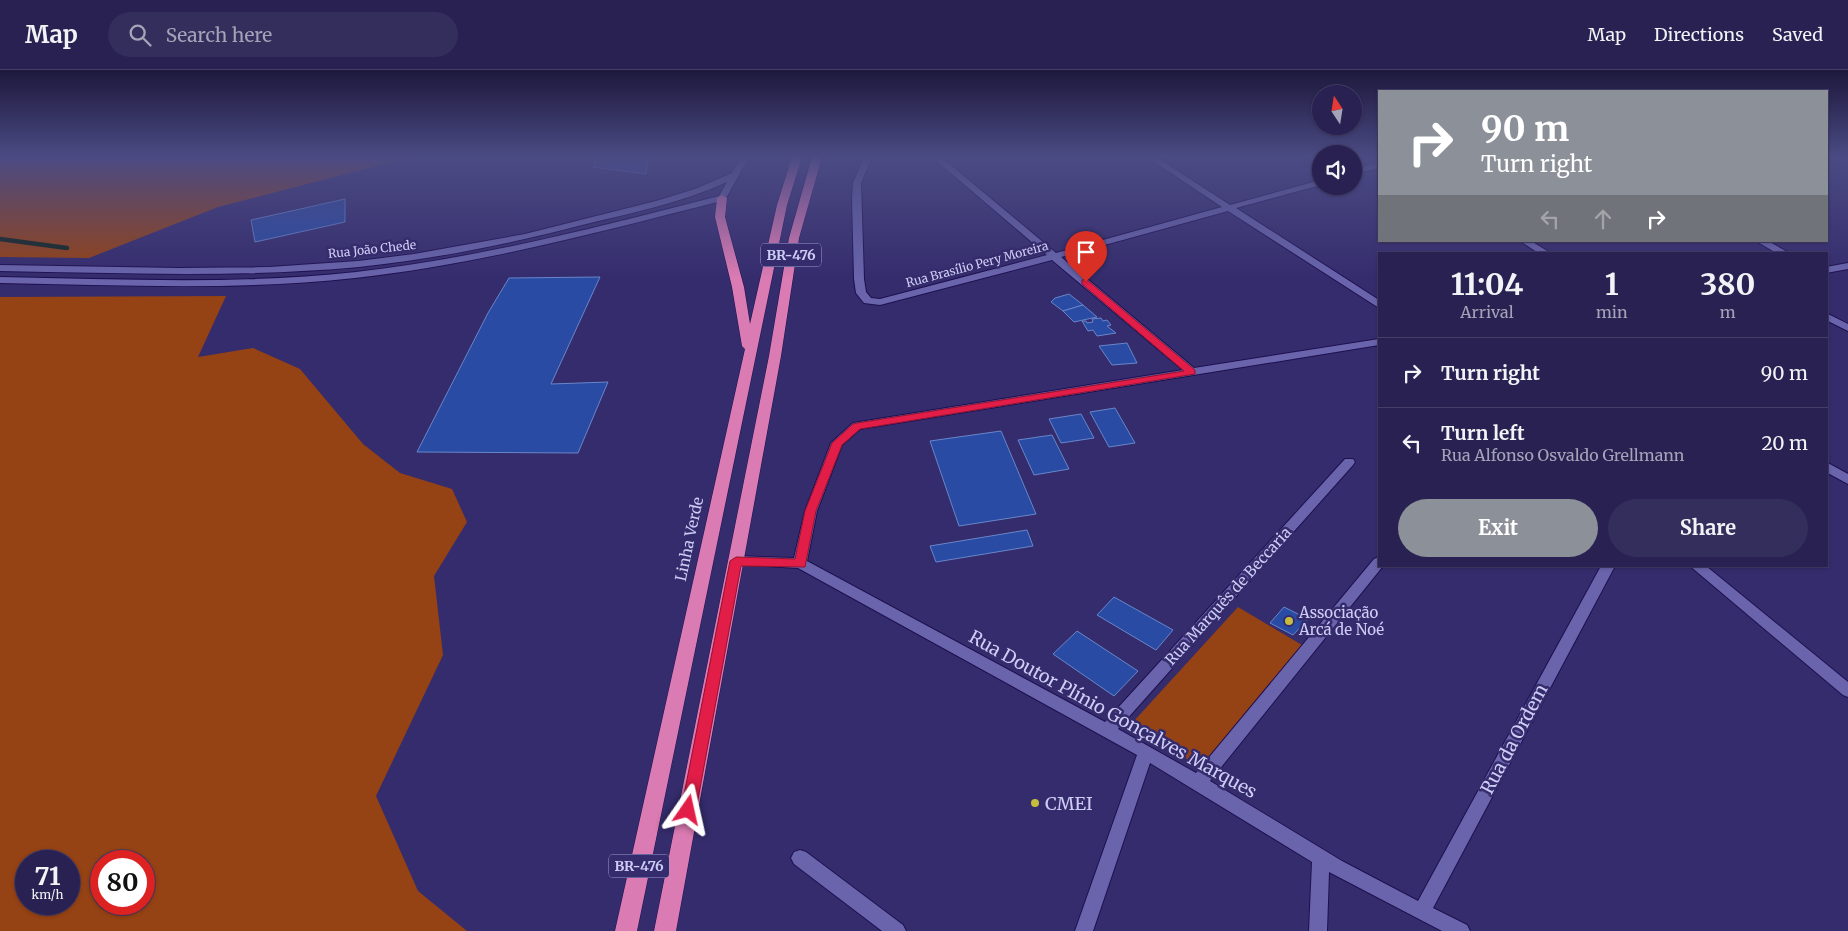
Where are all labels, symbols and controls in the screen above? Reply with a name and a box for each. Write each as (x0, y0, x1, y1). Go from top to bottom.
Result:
search box (108, 12, 458, 57)
text: Map (25, 19, 78, 50)
icon: search (126, 21, 154, 49)
text: Search here (166, 23, 272, 47)
text: Map (1588, 23, 1626, 46)
text: Directions (1654, 23, 1744, 46)
text: Saved (1772, 23, 1823, 46)
north arrow (1312, 85, 1362, 135)
map controls (1312, 85, 1362, 195)
text: 90 m (1481, 107, 1569, 151)
icon: right (1398, 110, 1463, 175)
button: sound (1312, 145, 1362, 195)
text: Turn right (1481, 150, 1592, 178)
icon: left (1536, 205, 1564, 233)
icon: ahead (1589, 205, 1617, 233)
icon: right (1642, 205, 1670, 233)
pin (1065, 231, 1107, 282)
street label: Rua João Chede (327, 237, 417, 261)
street label: Rua Brasílio Pery Moreira (904, 238, 1050, 290)
icon: arrive (1072, 238, 1100, 266)
road number: BR-476 (761, 244, 821, 266)
text: 11:04 (1451, 265, 1523, 303)
text: 1 (1605, 265, 1619, 303)
text: 380 (1700, 265, 1755, 303)
text: Arrival (1460, 302, 1514, 322)
text: min (1596, 302, 1628, 322)
text: m (1720, 302, 1736, 322)
icon: right (1398, 359, 1426, 387)
text: Turn right (1441, 361, 1540, 385)
text: 90 m (1761, 361, 1808, 385)
text: Turn left (1441, 421, 1525, 445)
icon: left (1398, 429, 1426, 457)
text: 20 m (1761, 431, 1808, 455)
text: Rua Alfonso Osvaldo Grellmann (1441, 445, 1684, 465)
street label: Linha Verde (671, 495, 707, 583)
button: Exit (1398, 499, 1598, 557)
button: Share (1608, 499, 1808, 557)
street label: Rua Marquês de Beccaria (1161, 523, 1295, 669)
place label: Associação Arcá de Noé (1298, 603, 1384, 639)
marker: Associação Arcá de Noé (1283, 615, 1295, 627)
street label: Rua Doutor Plínio Gonçalves Marques (965, 625, 1261, 803)
street label: Rua da Ordem (1475, 680, 1553, 798)
position arrow (661, 783, 713, 835)
place label: CMEI (1045, 792, 1093, 815)
marker: CMEI (1029, 797, 1041, 809)
speed limit sign: 80 (90, 850, 155, 915)
road number: BR-476 (609, 854, 669, 878)
text: 71 (34, 860, 61, 892)
text: km/h (32, 887, 63, 902)

